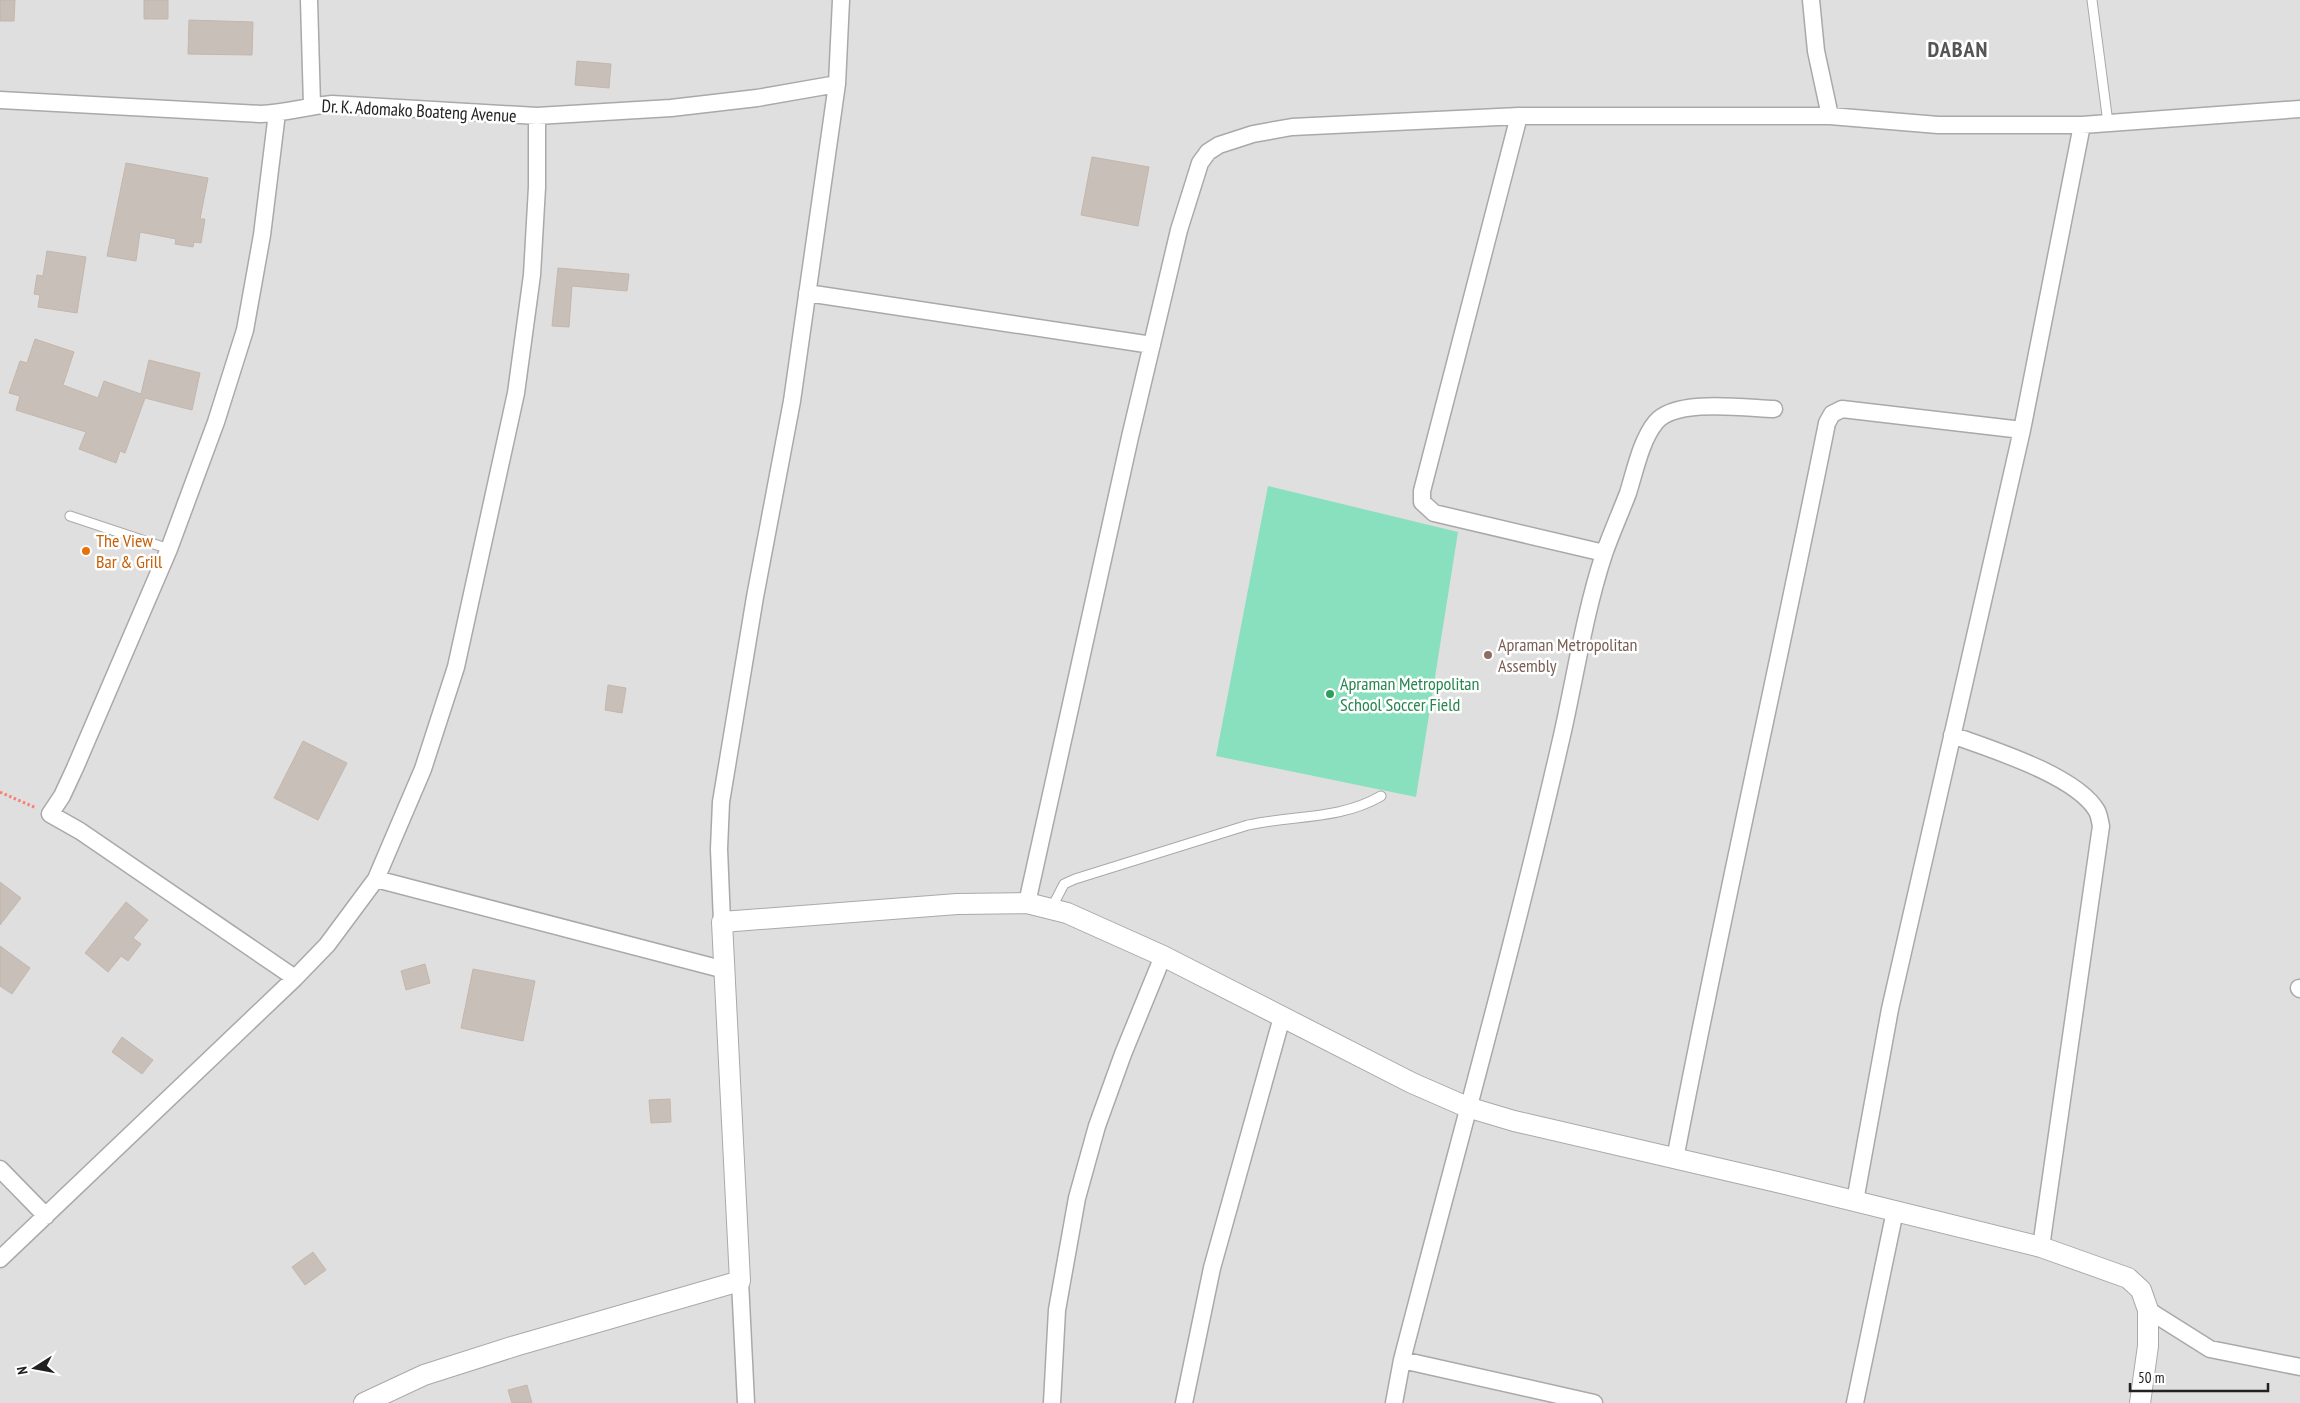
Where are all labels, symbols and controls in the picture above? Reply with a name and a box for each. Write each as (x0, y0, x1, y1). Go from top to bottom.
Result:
district label: DABAN (1928, 35, 1988, 63)
street label: Dr. K. Adomako Boateng Avenue (321, 94, 517, 127)
place label: The View Bar & Grill (96, 529, 163, 573)
marker: The View Bar & Grill (80, 545, 92, 557)
place label: Apraman Metropolitan Assembly (1498, 633, 1637, 677)
marker: Apraman Metropolitan Assembly (1482, 649, 1494, 661)
place label: Apraman Metropolitan School Soccer Field (1340, 672, 1479, 716)
marker: Apraman Metropolitan School Soccer Field (1324, 688, 1336, 700)
north arrow (10, 1343, 60, 1393)
scale bar (2130, 1360, 2268, 1392)
text: N (13, 1365, 32, 1376)
text: 50 m (2138, 1368, 2164, 1387)

